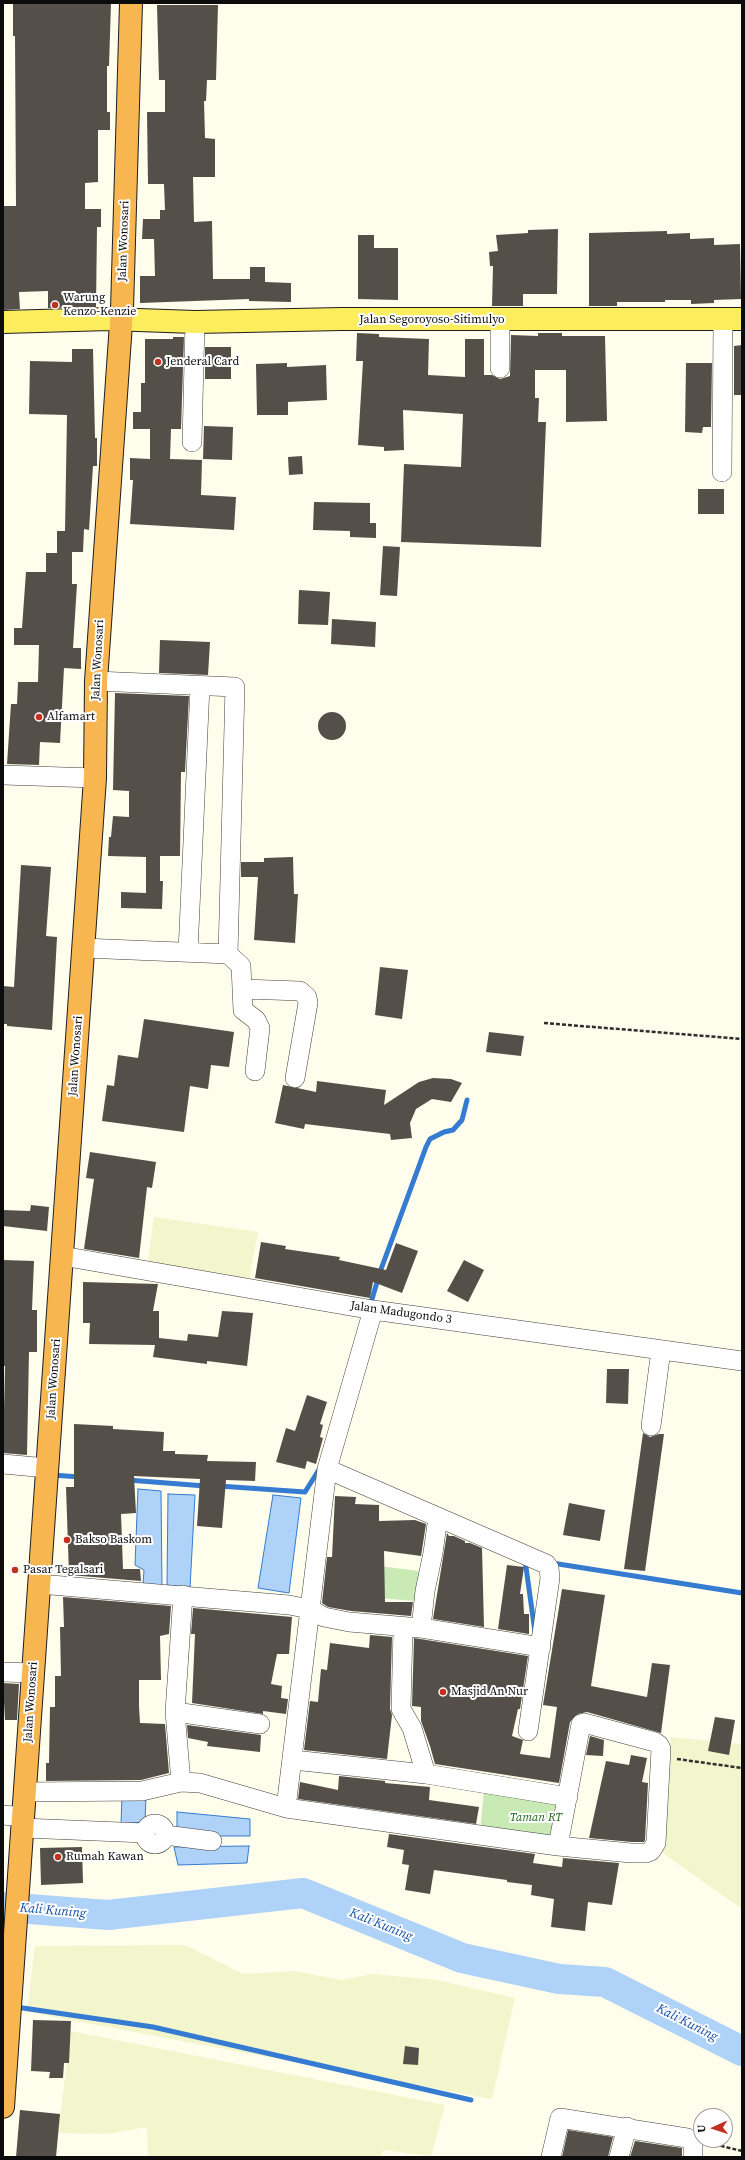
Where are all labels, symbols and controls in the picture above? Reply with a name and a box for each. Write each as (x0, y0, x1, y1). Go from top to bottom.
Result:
street label: Jalan Wonosari (115, 200, 133, 282)
place label: Warung Kenzo-Kenzie (63, 291, 136, 319)
marker: Warung Kenzo-Kenzie (50, 300, 60, 310)
street label: Jalan Segoroyoso-Sitimulyo (359, 313, 505, 327)
place label: Jenderal Card (166, 355, 239, 369)
marker: Jenderal Card (153, 357, 163, 367)
street label: Jalan Wonosari (89, 619, 107, 701)
place label: Alfamart (47, 710, 95, 724)
marker: Alfamart (34, 712, 44, 722)
street label: Jalan Wonosari (66, 1015, 86, 1097)
street label: Jalan Madugondo 3 (349, 1299, 453, 1327)
street label: Jalan Wonosari (44, 1338, 64, 1420)
place label: Bakso Baskom (75, 1533, 152, 1547)
marker: Bakso Baskom (62, 1535, 72, 1545)
place label: Pasar Tegalsari (23, 1563, 103, 1577)
marker: Pasar Tegalsari (10, 1565, 20, 1575)
street label: Jalan Wonosari (21, 1661, 41, 1743)
place label: Masjid An Nur (451, 1685, 528, 1699)
marker: Masjid An Nur (438, 1687, 448, 1697)
park label: Taman RT (510, 1811, 562, 1825)
place label: Rumah Kawan (66, 1850, 144, 1864)
marker: Rumah Kawan (53, 1852, 63, 1862)
water label: Kali Kuning (19, 1900, 87, 1922)
water label: Kali Kuning (347, 1905, 415, 1945)
water label: Kali Kuning (654, 2001, 720, 2045)
north arrow (693, 2108, 733, 2148)
text: U (694, 2124, 709, 2133)

